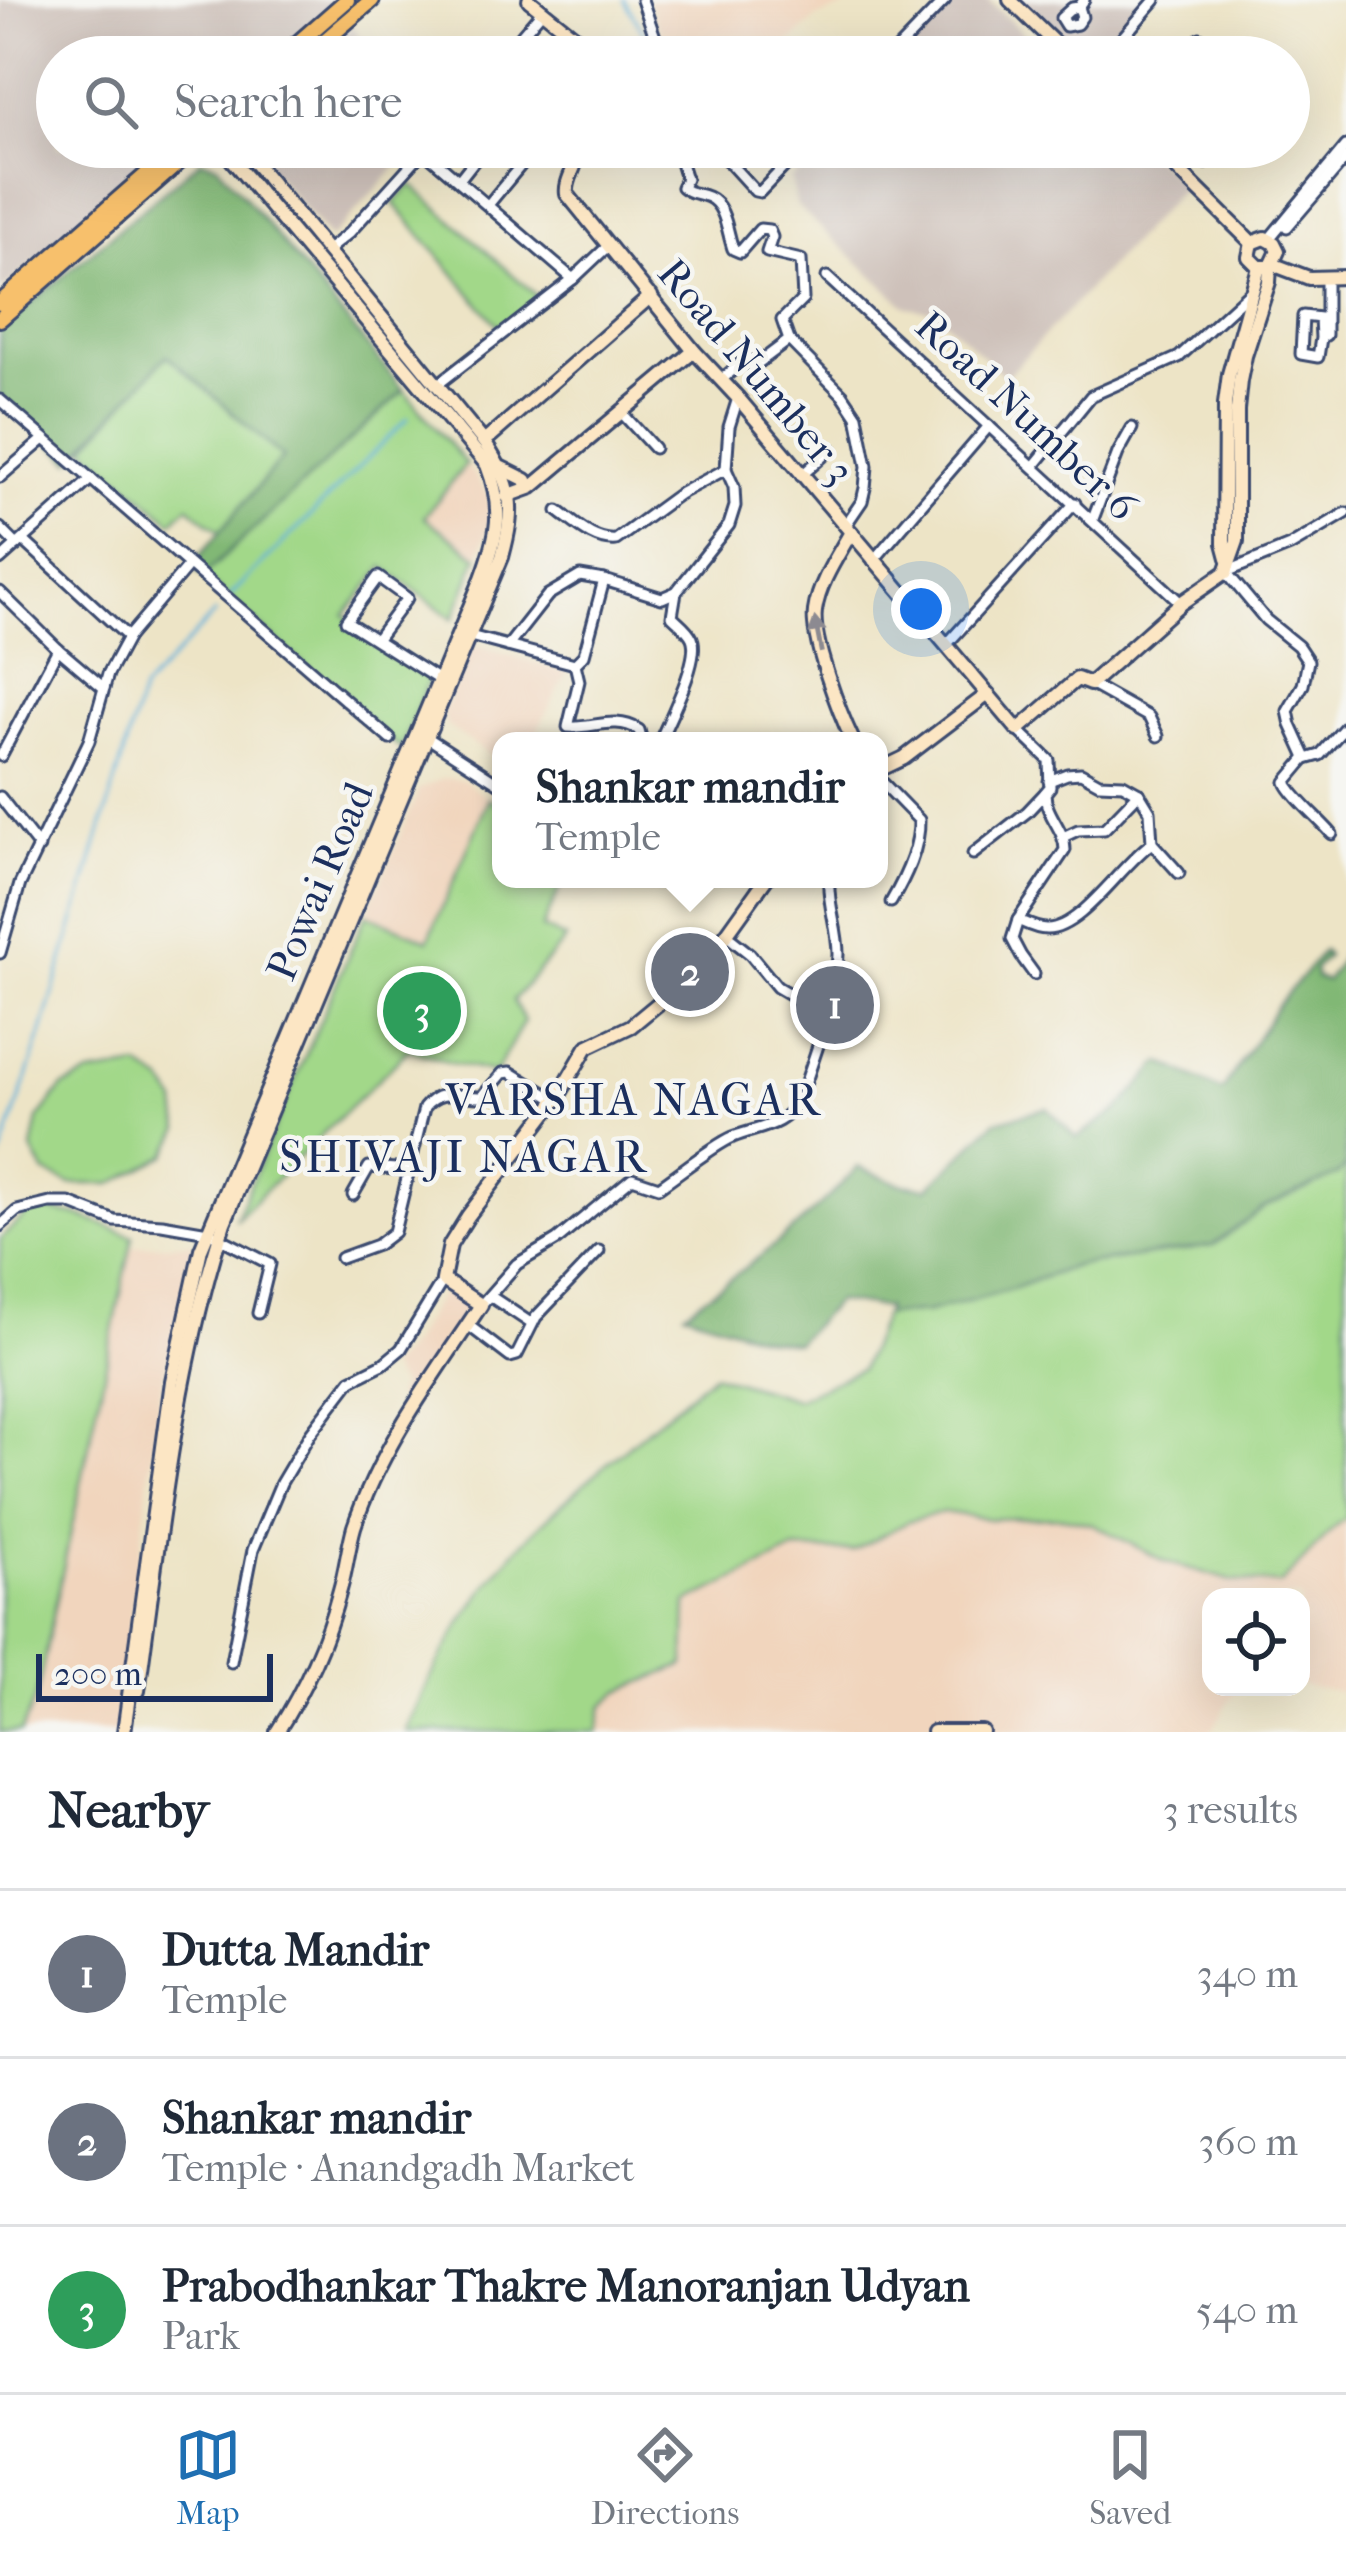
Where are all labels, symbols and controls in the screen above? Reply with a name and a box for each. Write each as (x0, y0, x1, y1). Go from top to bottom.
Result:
search box (36, 36, 1310, 168)
icon: search (78, 69, 144, 135)
text: Search here (174, 76, 402, 129)
street label: Road Number 3 (647, 249, 864, 495)
street label: Road Number 6 (905, 301, 1147, 531)
your location (891, 579, 951, 639)
one-way arrow (808, 616, 827, 653)
popup (492, 732, 888, 888)
text: Shankar mandir (535, 761, 845, 814)
street label: Powai Road (257, 774, 384, 988)
text: Temple (535, 814, 661, 860)
pin: 2 (651, 927, 729, 1017)
pin: 1 (796, 960, 874, 1050)
pin: 3 (383, 966, 461, 1056)
district label: VARSHA NAGAR (444, 1074, 823, 1127)
district label: SHIVAJI NAGAR (279, 1131, 649, 1184)
map controls (1202, 1588, 1310, 1696)
button: locate (1202, 1588, 1310, 1696)
scale bar (36, 1648, 273, 1701)
text: 200 m (54, 1655, 142, 1694)
text: Nearby (48, 1780, 209, 1840)
text: 3 results (1163, 1787, 1298, 1833)
text: Dutta Mandir (162, 1924, 429, 1977)
text: 1 (80, 1951, 94, 1997)
text: 340 m (1197, 1951, 1298, 1997)
text: Temple (162, 1977, 287, 2023)
text: Shankar mandir (162, 2092, 471, 2145)
text: 2 (77, 2119, 97, 2165)
text: 360 m (1199, 2119, 1298, 2165)
text: Temple · Anandgadh Market (162, 2145, 635, 2191)
text: Prabodhankar Thakre Manoranjan Udyan (162, 2260, 970, 2313)
text: 3 (79, 2287, 95, 2333)
text: 540 m (1196, 2287, 1298, 2333)
text: Park (162, 2313, 240, 2359)
tab: Map (175, 2422, 241, 2533)
tab: Directions (591, 2422, 739, 2533)
tab: Saved (1089, 2422, 1171, 2533)

